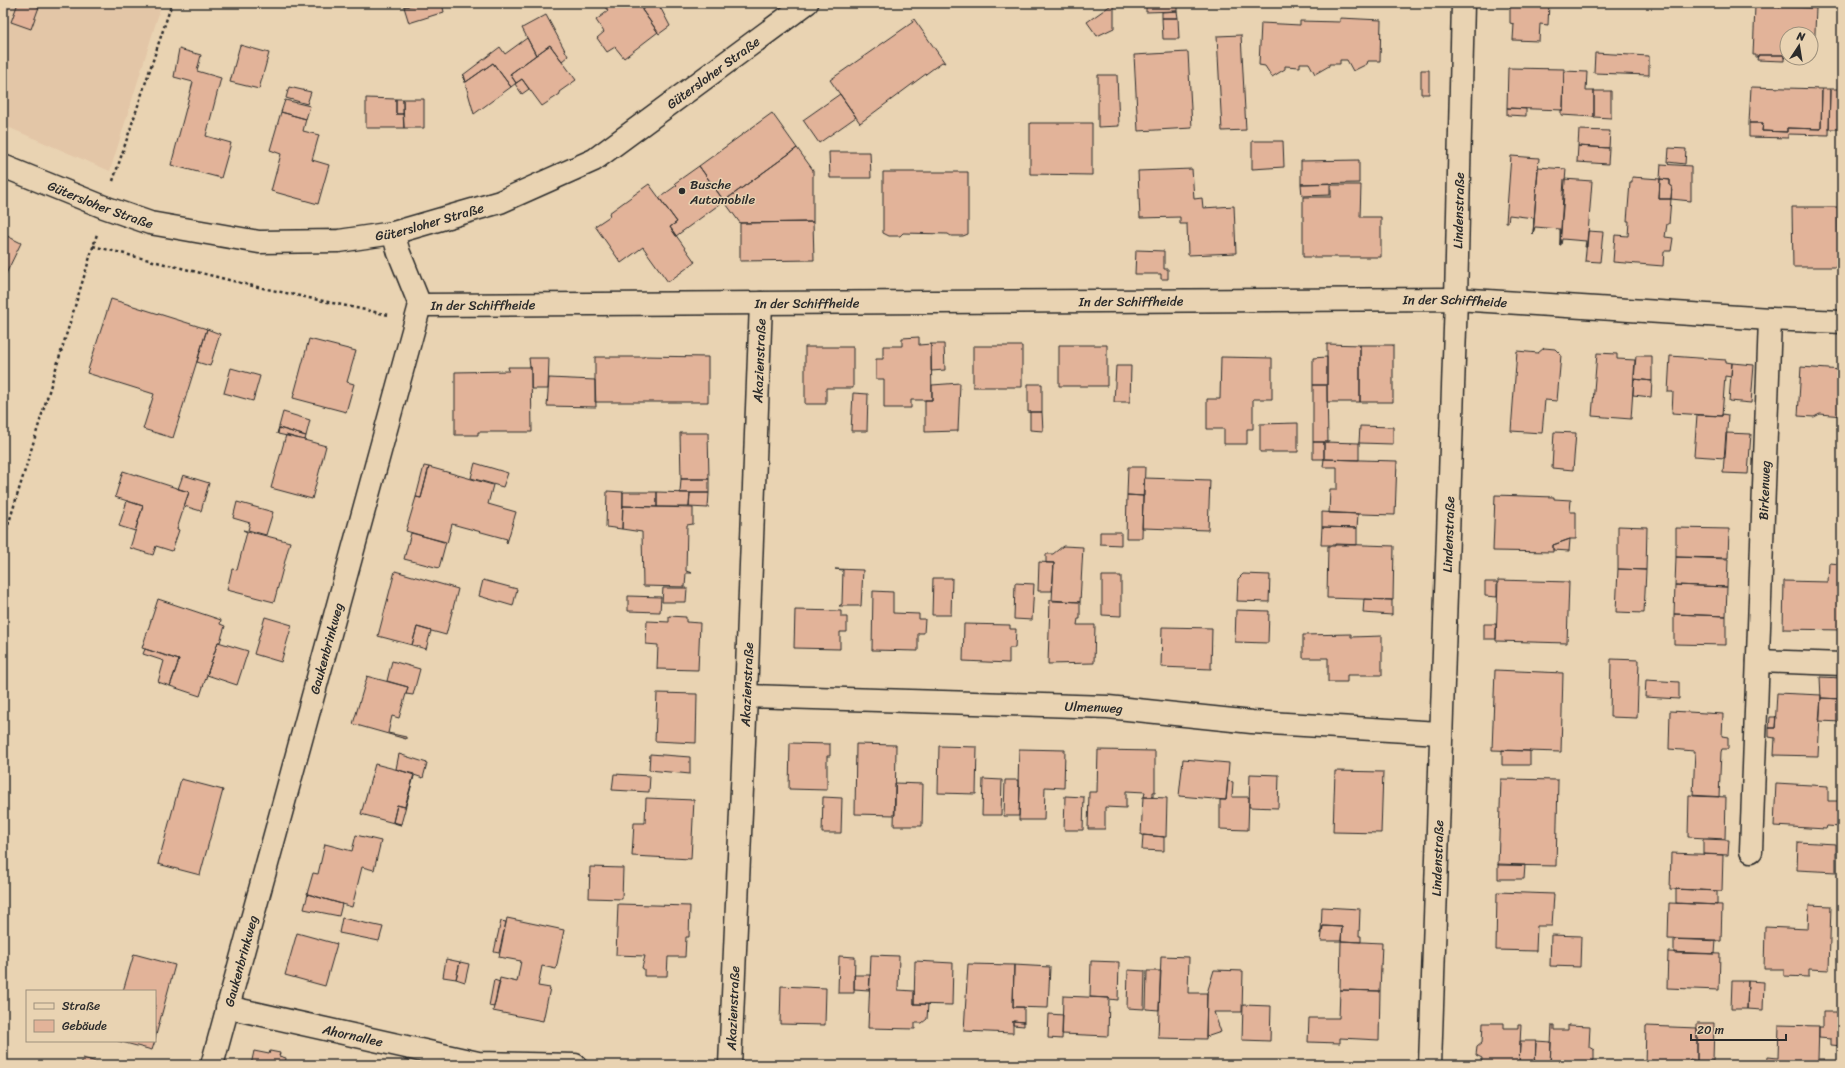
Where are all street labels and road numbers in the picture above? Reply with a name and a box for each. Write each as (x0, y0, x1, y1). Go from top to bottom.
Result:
street label: Gütersloher Straße (661, 30, 765, 115)
street label: Lindenstraße (1446, 172, 1471, 249)
street label: Gütersloher Straße (44, 174, 157, 235)
street label: Gütersloher Straße (374, 196, 487, 247)
street label: In der Schiffheide (1402, 288, 1508, 314)
street label: In der Schiffheide (1078, 290, 1184, 313)
street label: In der Schiffheide (754, 291, 860, 315)
street label: In der Schiffheide (430, 293, 536, 317)
street label: Akazienstraße (746, 318, 772, 404)
street label: Birkenweg (1752, 460, 1777, 520)
street label: Lindenstraße (1436, 495, 1461, 573)
street label: Gaukenbrinkweg (303, 600, 350, 697)
street label: Akazienstraße (734, 641, 760, 728)
street label: Ulmenweg (1064, 695, 1124, 721)
street label: Lindenstraße (1425, 819, 1450, 897)
street label: Gaukenbrinkweg (218, 912, 265, 1009)
street label: Akazienstraße (720, 965, 746, 1052)
street label: Ahornallee (319, 1017, 386, 1054)

